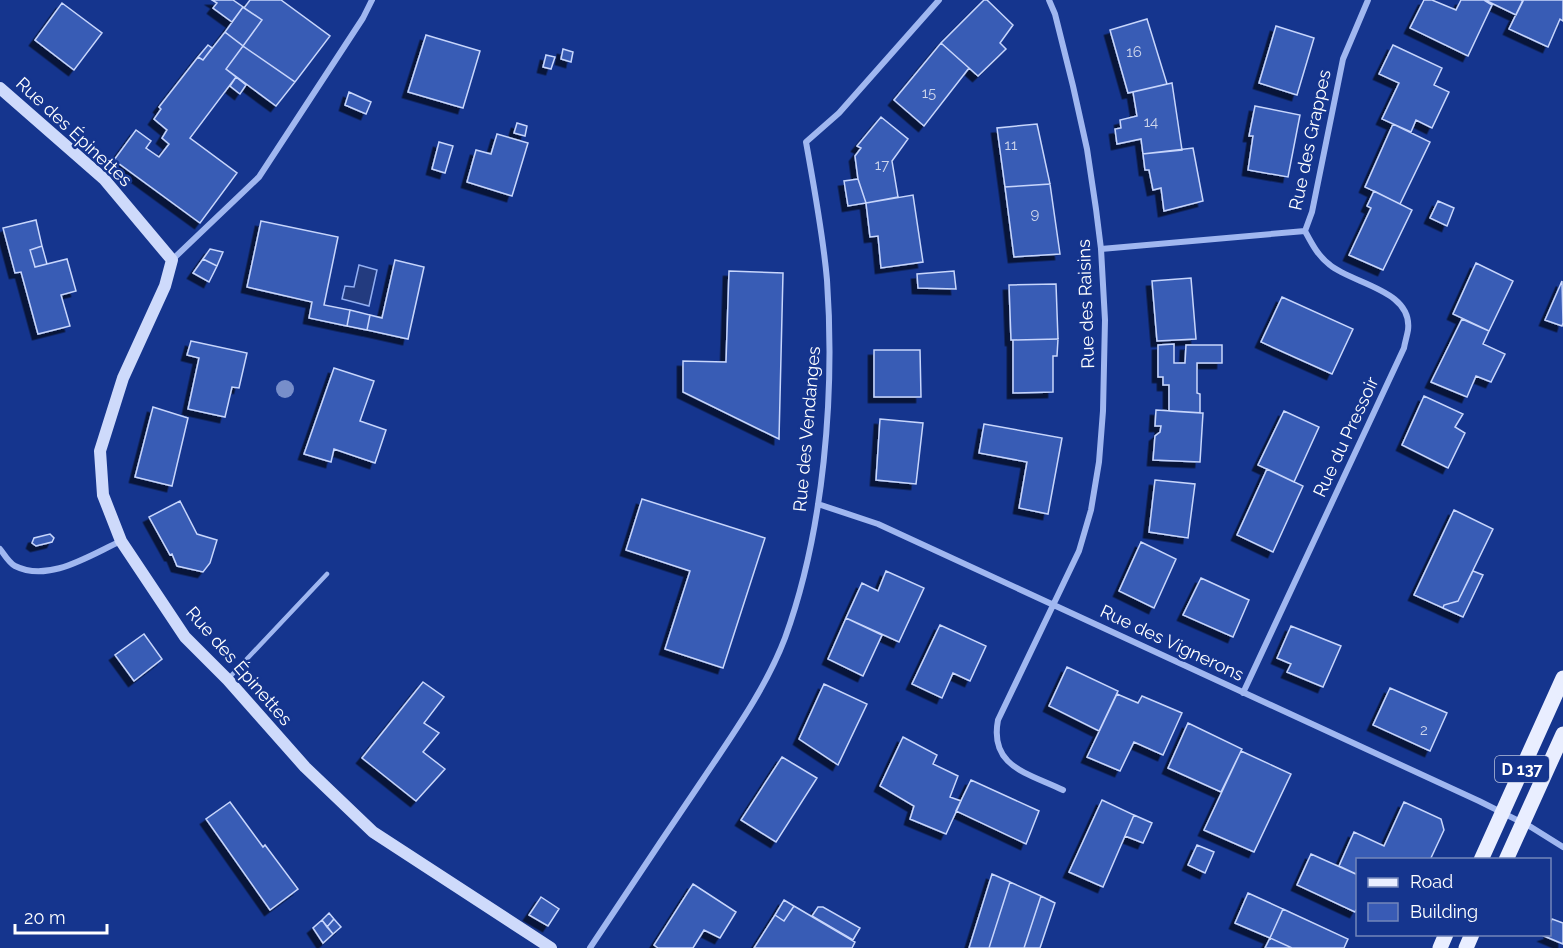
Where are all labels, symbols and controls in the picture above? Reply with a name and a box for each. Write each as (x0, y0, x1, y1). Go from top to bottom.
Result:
house number: 16 (1126, 43, 1142, 61)
street label: Rue des Grappes (1284, 68, 1335, 212)
street label: Rue des Épinettes (12, 72, 137, 191)
house number: 15 (922, 84, 936, 102)
house number: 14 (1144, 113, 1158, 131)
house number: 11 (1005, 136, 1018, 154)
house number: 17 (875, 156, 889, 174)
house number: 9 (1031, 205, 1040, 223)
street label: Rue des Raisins (1073, 239, 1098, 369)
street label: Rue des Vendanges (789, 345, 824, 512)
street label: Rue du Pressoir (1309, 373, 1383, 500)
street label: Rue des Vignerons (1097, 600, 1248, 685)
street label: Rue des Épinettes (182, 601, 298, 730)
house number: 2 (1420, 721, 1428, 739)
road number: D 137 (1495, 756, 1549, 782)
legend (1356, 858, 1551, 936)
text: Road (1410, 871, 1453, 892)
scale bar (15, 897, 106, 935)
text: Building (1410, 901, 1478, 922)
text: 20 m (24, 907, 66, 928)

